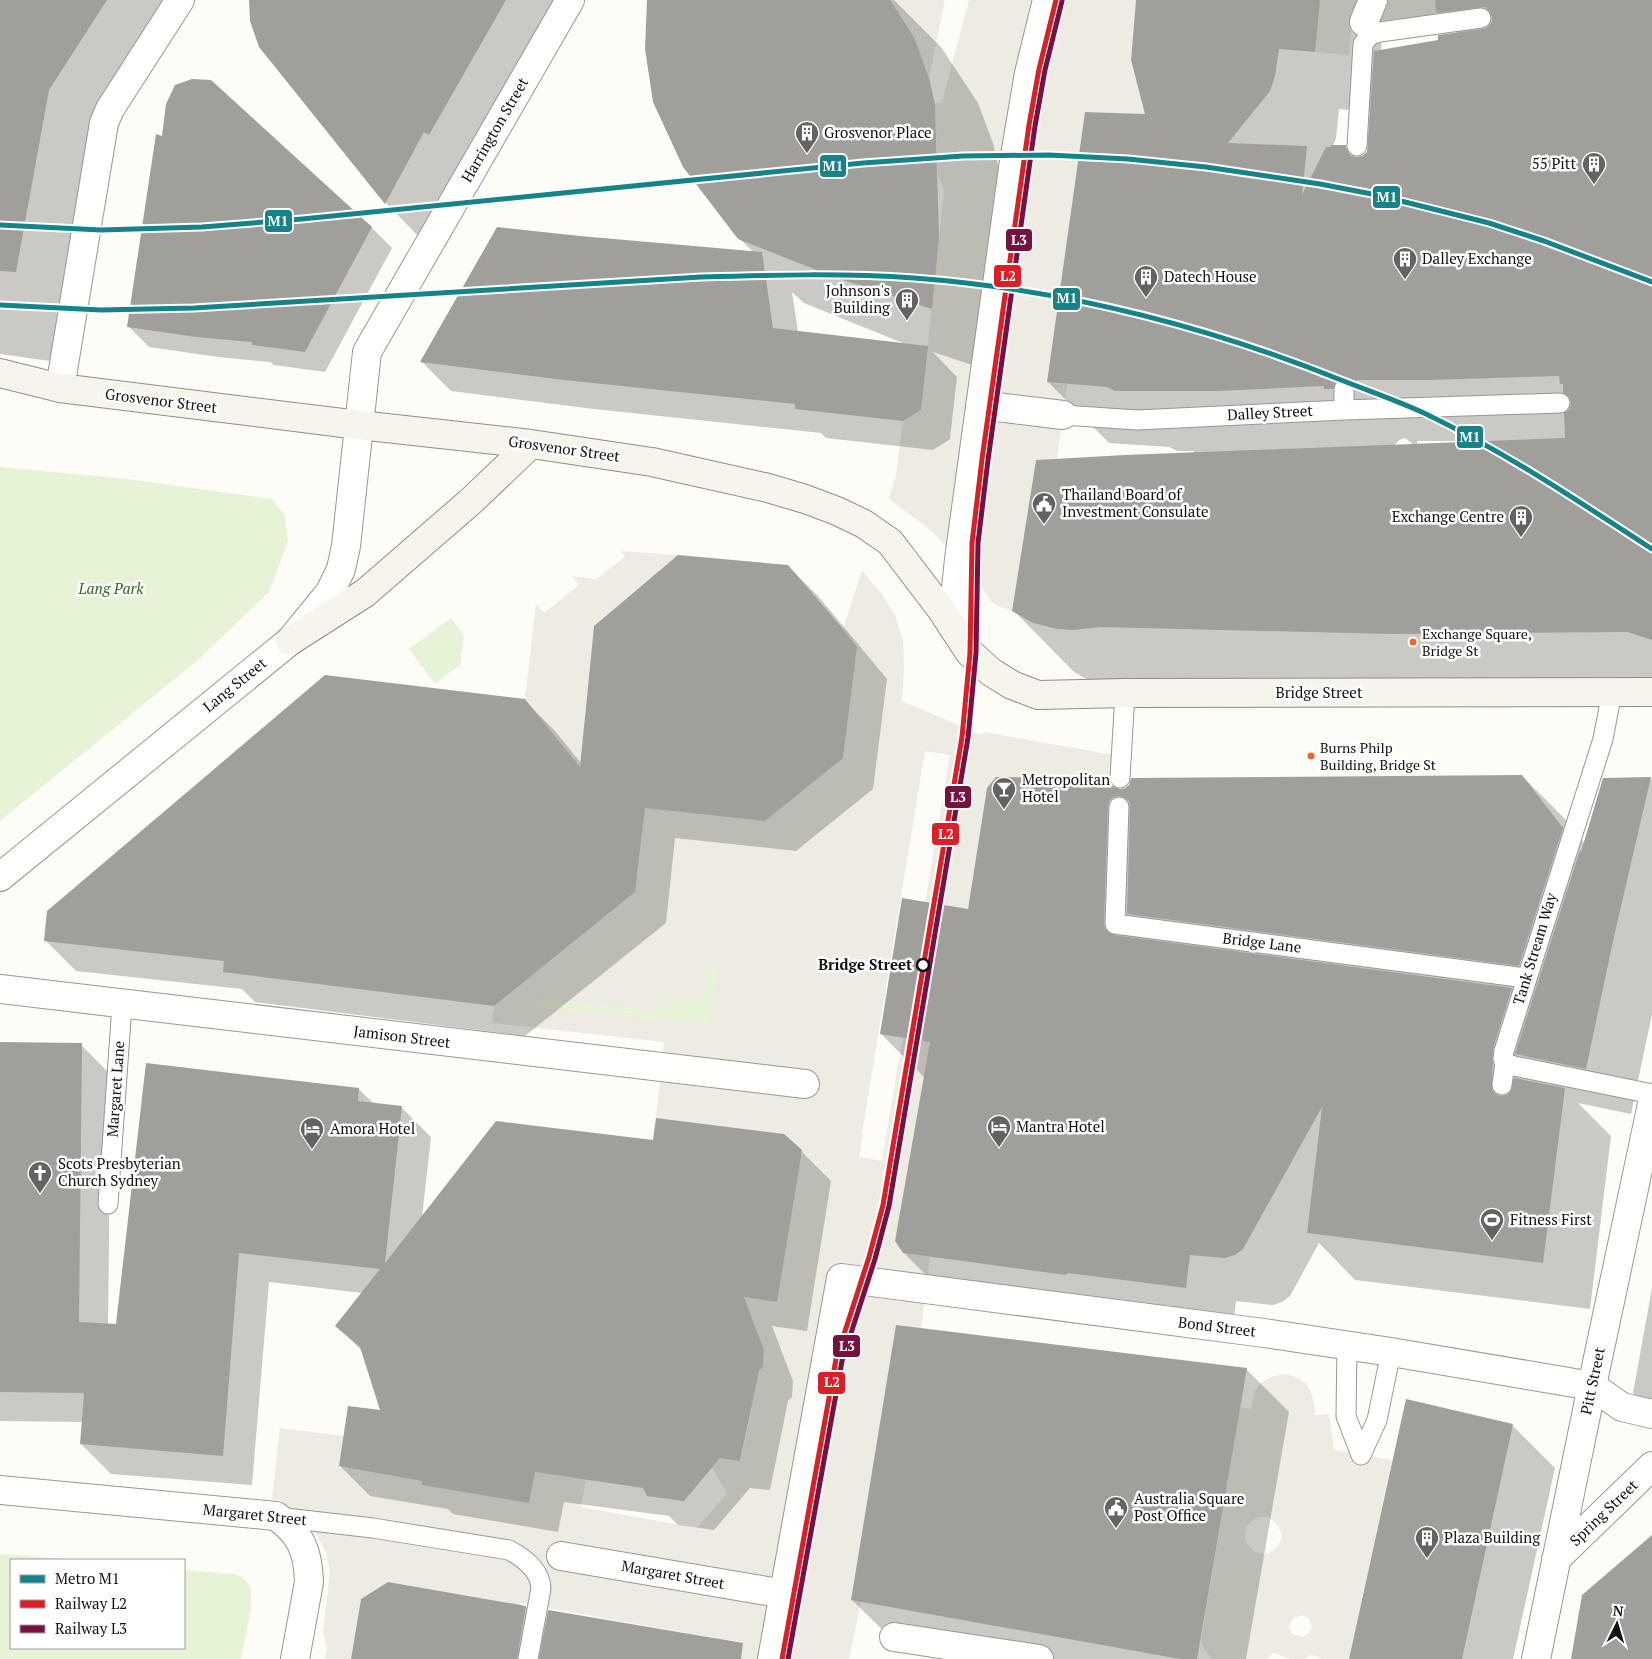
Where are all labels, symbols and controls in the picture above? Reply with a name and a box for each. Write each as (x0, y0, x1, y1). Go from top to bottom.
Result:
street label: Harrington Street (456, 73, 532, 186)
building icon: Grosvenor Place (794, 120, 820, 154)
place label: Grosvenor Place (824, 122, 932, 142)
building icon: 55 Pitt (1581, 151, 1607, 185)
place label: 55 Pitt (1532, 153, 1576, 173)
line badge: M1 (819, 154, 847, 178)
text: M1 (823, 156, 843, 175)
line badge: M1 (1372, 185, 1401, 209)
text: M1 (1377, 187, 1397, 206)
line badge: M1 (264, 209, 293, 233)
text: M1 (268, 211, 288, 230)
line badge: L3 (1005, 228, 1033, 252)
text: L3 (1011, 230, 1027, 249)
building icon: Dalley Exchange (1392, 246, 1418, 280)
place label: Dalley Exchange (1422, 248, 1532, 268)
line badge: L2 (993, 264, 1022, 288)
building icon: Datech House (1133, 264, 1159, 298)
text: L2 (1000, 266, 1016, 285)
place label: Datech House (1164, 266, 1257, 286)
place label: Johnson's Building (826, 280, 891, 317)
building icon: Johnson's Building (894, 287, 920, 321)
line badge: M1 (1052, 287, 1081, 311)
text: M1 (1057, 288, 1077, 307)
street label: Grosvenor Street (104, 383, 219, 417)
street label: Dalley Street (1227, 400, 1314, 424)
line badge: M1 (1456, 425, 1484, 449)
text: M1 (1460, 427, 1480, 446)
street label: Grosvenor Street (507, 430, 622, 466)
place label: Thailand Board of Investment Consulate (1062, 484, 1209, 521)
public building icon: Thailand Board of Investment Consulate (1031, 491, 1057, 525)
building icon: Exchange Centre (1508, 504, 1534, 538)
place label: Exchange Centre (1392, 506, 1504, 526)
park label: Lang Park (78, 578, 144, 598)
place label: Exchange Square, Bridge St (1422, 624, 1532, 660)
marker: Exchange Square, Bridge St (1408, 637, 1418, 647)
street label: Lang Street (198, 652, 271, 716)
street label: Bridge Street (1276, 682, 1363, 702)
place label: Burns Philp Building, Bridge St (1320, 738, 1437, 774)
marker: Burns Philp Building, Bridge St (1306, 751, 1316, 761)
place label: Metropolitan Hotel (1022, 769, 1110, 806)
bar icon: Metropolitan Hotel (991, 776, 1017, 810)
line badge: L3 (944, 785, 972, 809)
text: L3 (950, 787, 966, 806)
line badge: L2 (931, 822, 960, 846)
text: L2 (938, 824, 954, 843)
street label: Tank Stream Way (1508, 890, 1561, 1007)
street label: Bridge Lane (1222, 927, 1303, 957)
place label: Bridge Street (818, 954, 912, 974)
marker: Bridge Street (916, 958, 930, 972)
street label: Jamison Street (353, 1020, 452, 1052)
street label: Margaret Lane (102, 1040, 128, 1138)
hotel icon: Mantra Hotel (986, 1114, 1012, 1148)
hotel icon: Amora Hotel (299, 1116, 325, 1150)
place label: Mantra Hotel (1016, 1116, 1105, 1136)
place label: Amora Hotel (330, 1118, 415, 1138)
place label: Scots Presbyterian Church Sydney (58, 1153, 181, 1190)
church icon: Scots Presbyterian Church Sydney (27, 1160, 53, 1194)
sports icon: Fitness First (1479, 1207, 1505, 1241)
place label: Fitness First (1510, 1209, 1592, 1229)
street label: Bond Street (1177, 1311, 1258, 1341)
line badge: L3 (832, 1334, 861, 1358)
text: L3 (839, 1336, 855, 1355)
street label: Pitt Street (1575, 1345, 1609, 1416)
line badge: L2 (817, 1371, 846, 1395)
text: L2 (824, 1372, 840, 1391)
street label: Spring Street (1565, 1474, 1642, 1550)
place label: Australia Square Post Office (1134, 1488, 1244, 1525)
public building icon: Australia Square Post Office (1103, 1495, 1129, 1529)
street label: Margaret Street (202, 1499, 308, 1529)
building icon: Plaza Building (1414, 1525, 1440, 1559)
place label: Plaza Building (1444, 1527, 1541, 1547)
street label: Margaret Street (620, 1555, 727, 1593)
legend (10, 1559, 185, 1649)
text: Metro M1 (55, 1568, 120, 1588)
text: Railway L2 (55, 1593, 127, 1613)
north arrow (1592, 1599, 1642, 1649)
text: N (1612, 1601, 1625, 1621)
text: Railway L3 (55, 1618, 127, 1638)

